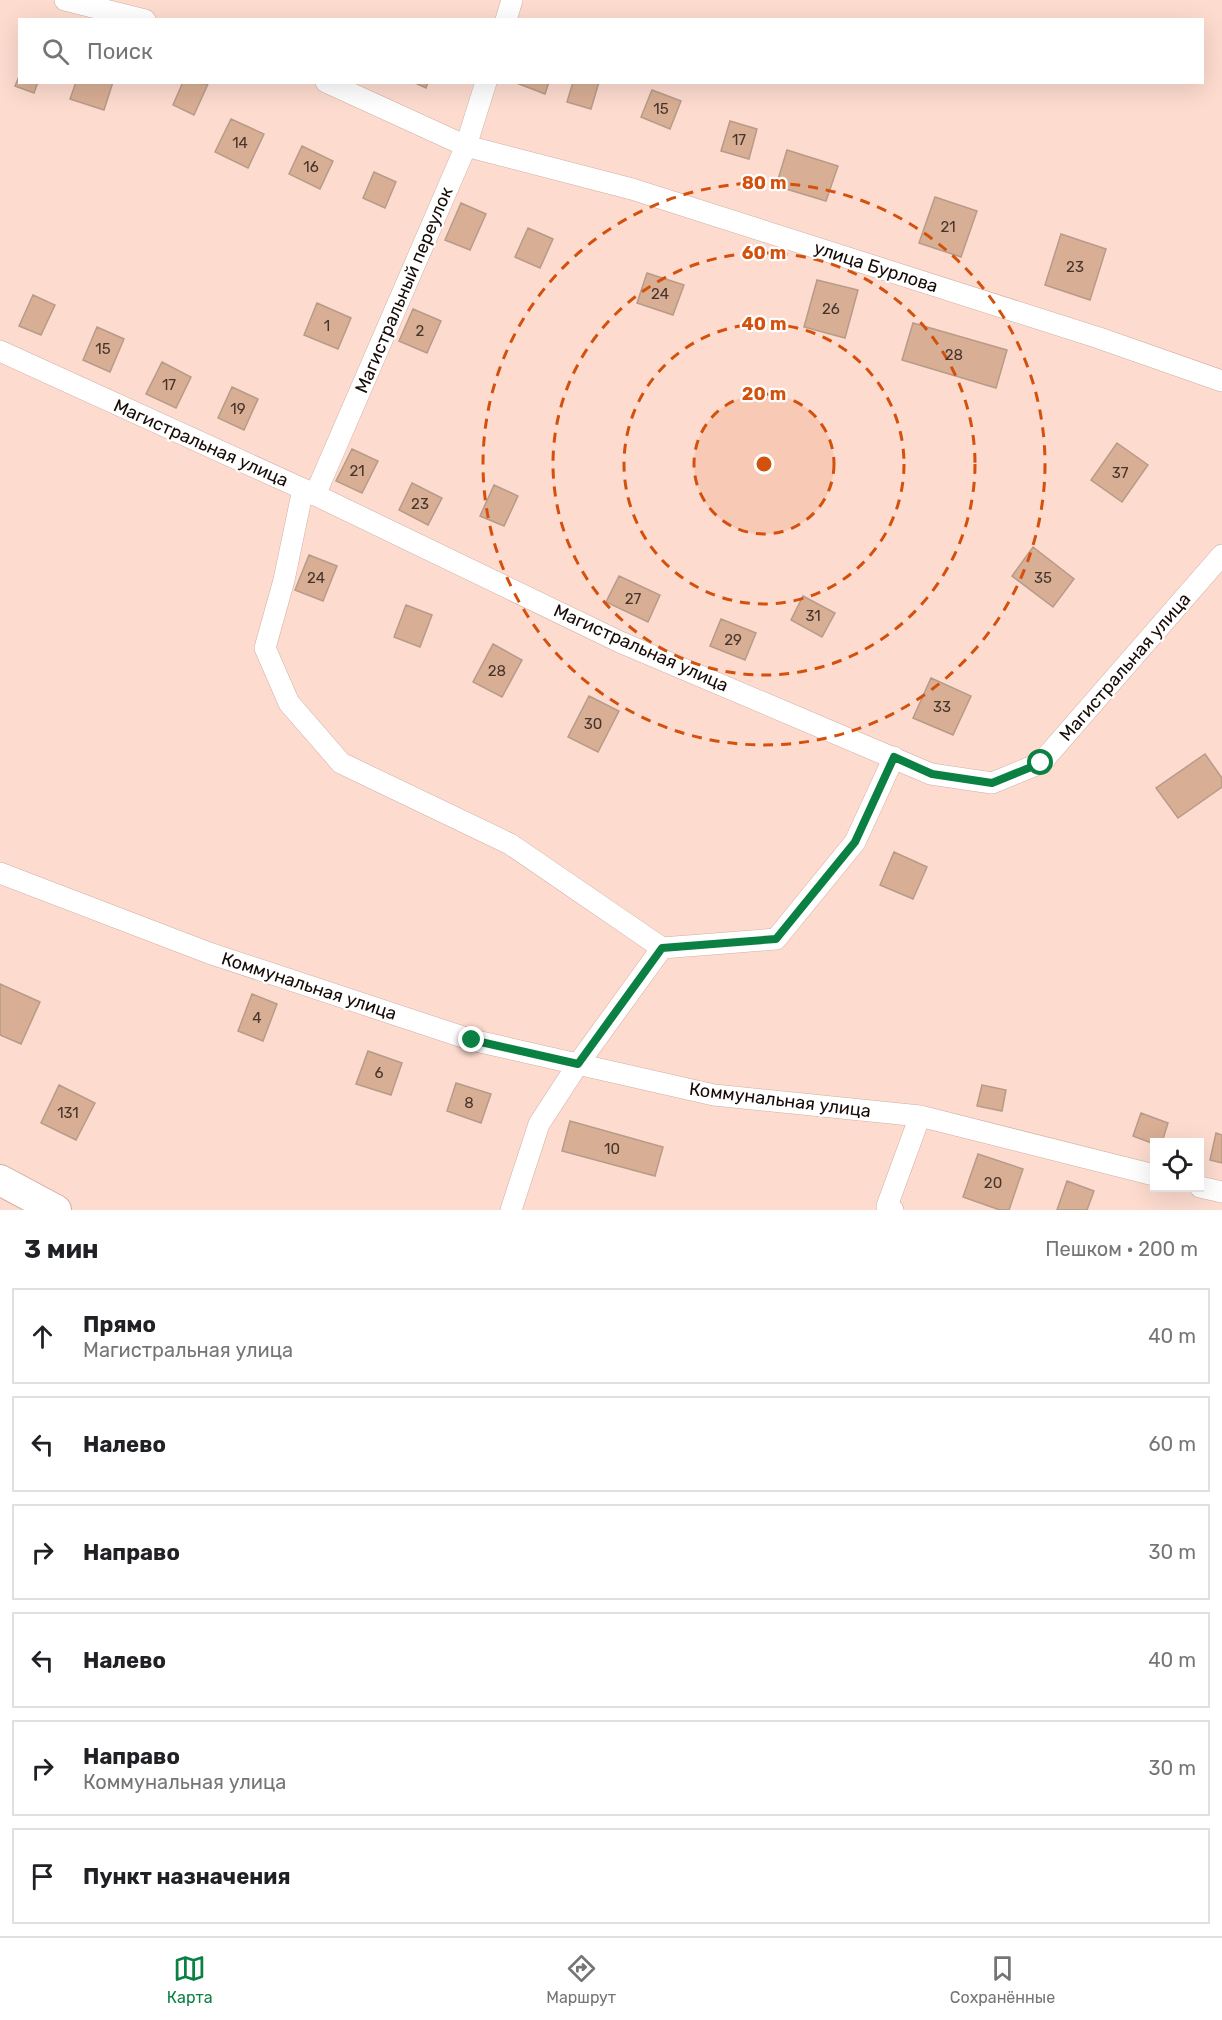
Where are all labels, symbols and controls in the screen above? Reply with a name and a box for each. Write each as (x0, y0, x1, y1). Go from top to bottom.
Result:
search box (18, 18, 1204, 84)
icon: search (39, 35, 72, 68)
text: Поиск (87, 38, 153, 65)
house number: 15 (653, 100, 669, 118)
house number: 17 (732, 131, 746, 149)
house number: 14 (232, 134, 248, 152)
house number: 16 (303, 158, 319, 176)
text: 80 m (742, 172, 786, 194)
street label: Магистральный переулок (350, 183, 458, 397)
house number: 21 (940, 218, 956, 236)
street label: улица Бурлова (811, 237, 941, 297)
text: 60 m (742, 242, 786, 264)
house number: 23 (1066, 258, 1084, 276)
house number: 24 (651, 285, 669, 303)
house number: 26 (822, 300, 840, 318)
text: 40 m (742, 313, 786, 335)
house number: 1 (324, 317, 330, 335)
house number: 2 (416, 322, 425, 340)
house number: 15 (95, 340, 111, 358)
house number: 28 (945, 346, 963, 364)
house number: 17 (162, 376, 176, 394)
text: 20 m (742, 383, 786, 405)
street label: Магистральная улица (110, 394, 292, 492)
house number: 19 (230, 400, 246, 418)
centre of rings (754, 454, 774, 474)
house number: 21 (349, 462, 365, 480)
house number: 37 (1112, 464, 1129, 482)
house number: 23 (411, 495, 429, 513)
house number: 24 (307, 569, 325, 587)
house number: 35 (1034, 569, 1052, 587)
street label: Магистральная улица (1055, 588, 1195, 746)
house number: 27 (625, 590, 642, 608)
street label: Магистральная улица (550, 599, 732, 697)
house number: 31 (805, 607, 821, 625)
house number: 29 (724, 631, 742, 649)
house number: 28 (488, 662, 506, 680)
house number: 33 (933, 698, 951, 716)
house number: 30 (584, 715, 602, 733)
route start (1027, 749, 1053, 775)
street label: Коммунальная улица (219, 947, 399, 1025)
house number: 4 (252, 1009, 262, 1027)
route end (458, 1026, 484, 1052)
house number: 6 (374, 1064, 384, 1082)
street label: Коммунальная улица (688, 1078, 872, 1122)
house number: 8 (464, 1094, 474, 1112)
house number: 131 (57, 1104, 79, 1122)
map controls (1150, 1138, 1204, 1192)
button: locate (1150, 1138, 1204, 1192)
house number: 10 (604, 1140, 620, 1158)
house number: 20 (984, 1174, 1002, 1192)
text: 3 мин (24, 1234, 99, 1265)
text: Пешком · 200 m (1045, 1237, 1198, 1261)
text: Прямо (83, 1311, 156, 1338)
icon: ahead (26, 1320, 59, 1353)
text: 40 m (1148, 1324, 1196, 1348)
text: Магистральная улица (83, 1338, 293, 1362)
icon: left (26, 1428, 59, 1461)
text: Налево (83, 1431, 166, 1458)
text: 60 m (1149, 1432, 1196, 1456)
icon: right (26, 1536, 59, 1569)
text: Направо (83, 1539, 180, 1566)
text: 30 m (1149, 1540, 1196, 1564)
icon: left (26, 1644, 59, 1677)
text: Налево (83, 1647, 166, 1674)
text: 40 m (1148, 1648, 1196, 1672)
text: Направо (83, 1743, 180, 1770)
icon: right (26, 1752, 59, 1785)
text: 30 m (1149, 1756, 1196, 1780)
text: Коммунальная улица (83, 1770, 286, 1794)
icon: arrive (26, 1860, 59, 1893)
text: Пункт назначения (83, 1863, 291, 1890)
tab: Карта (167, 1952, 213, 2007)
tab: Маршрут (546, 1952, 616, 2007)
tab: Сохранённые (950, 1952, 1055, 2007)

